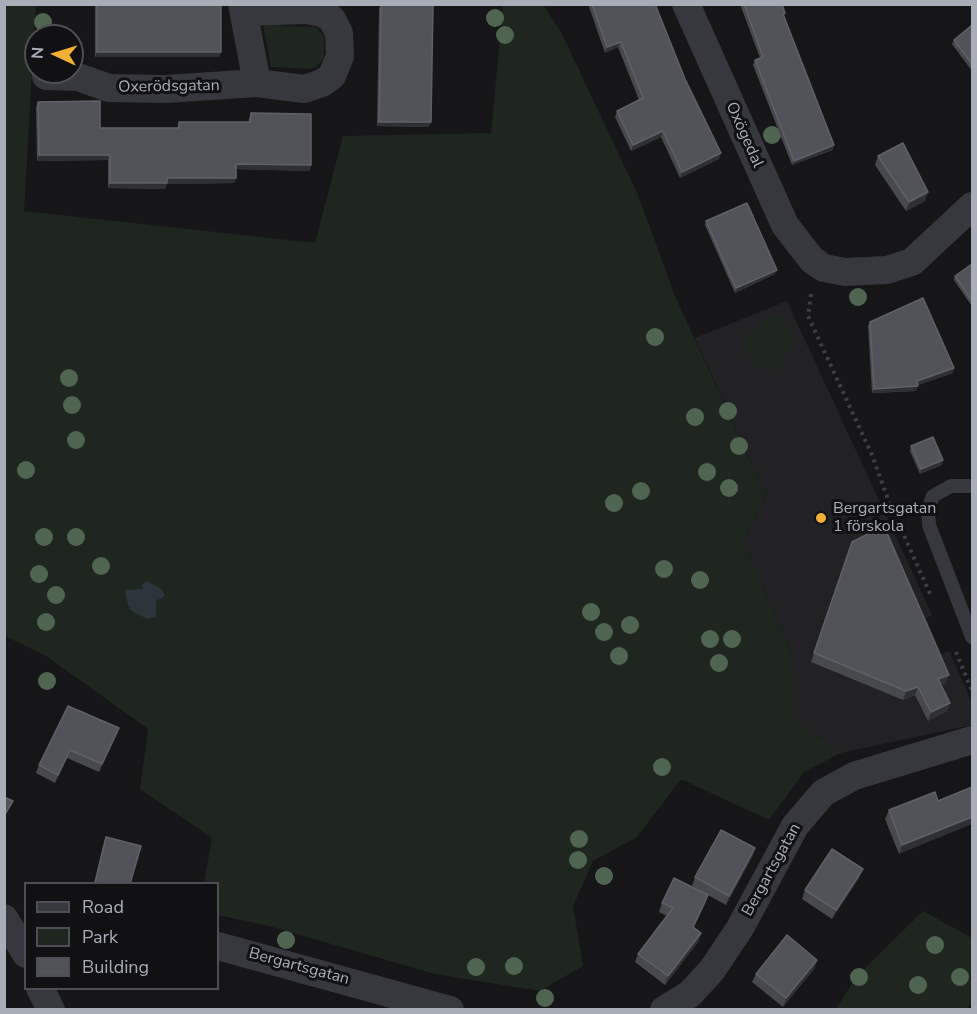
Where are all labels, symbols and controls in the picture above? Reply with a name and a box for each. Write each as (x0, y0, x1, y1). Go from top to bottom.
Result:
north arrow (24, 24, 84, 84)
text: N (27, 46, 49, 60)
street label: Oxerödsgatan (118, 77, 220, 97)
street label: Oxögedal (721, 99, 767, 171)
place label: Bergartsgatan 1 förskola (833, 499, 936, 537)
marker: Bergartsgatan 1 förskola (814, 511, 828, 525)
street label: Bergartsgatan (739, 820, 805, 920)
legend (24, 882, 219, 990)
text: Road (82, 895, 124, 919)
text: Park (82, 925, 118, 949)
street label: Bergartsgatan (247, 944, 351, 990)
text: Building (82, 955, 149, 979)

